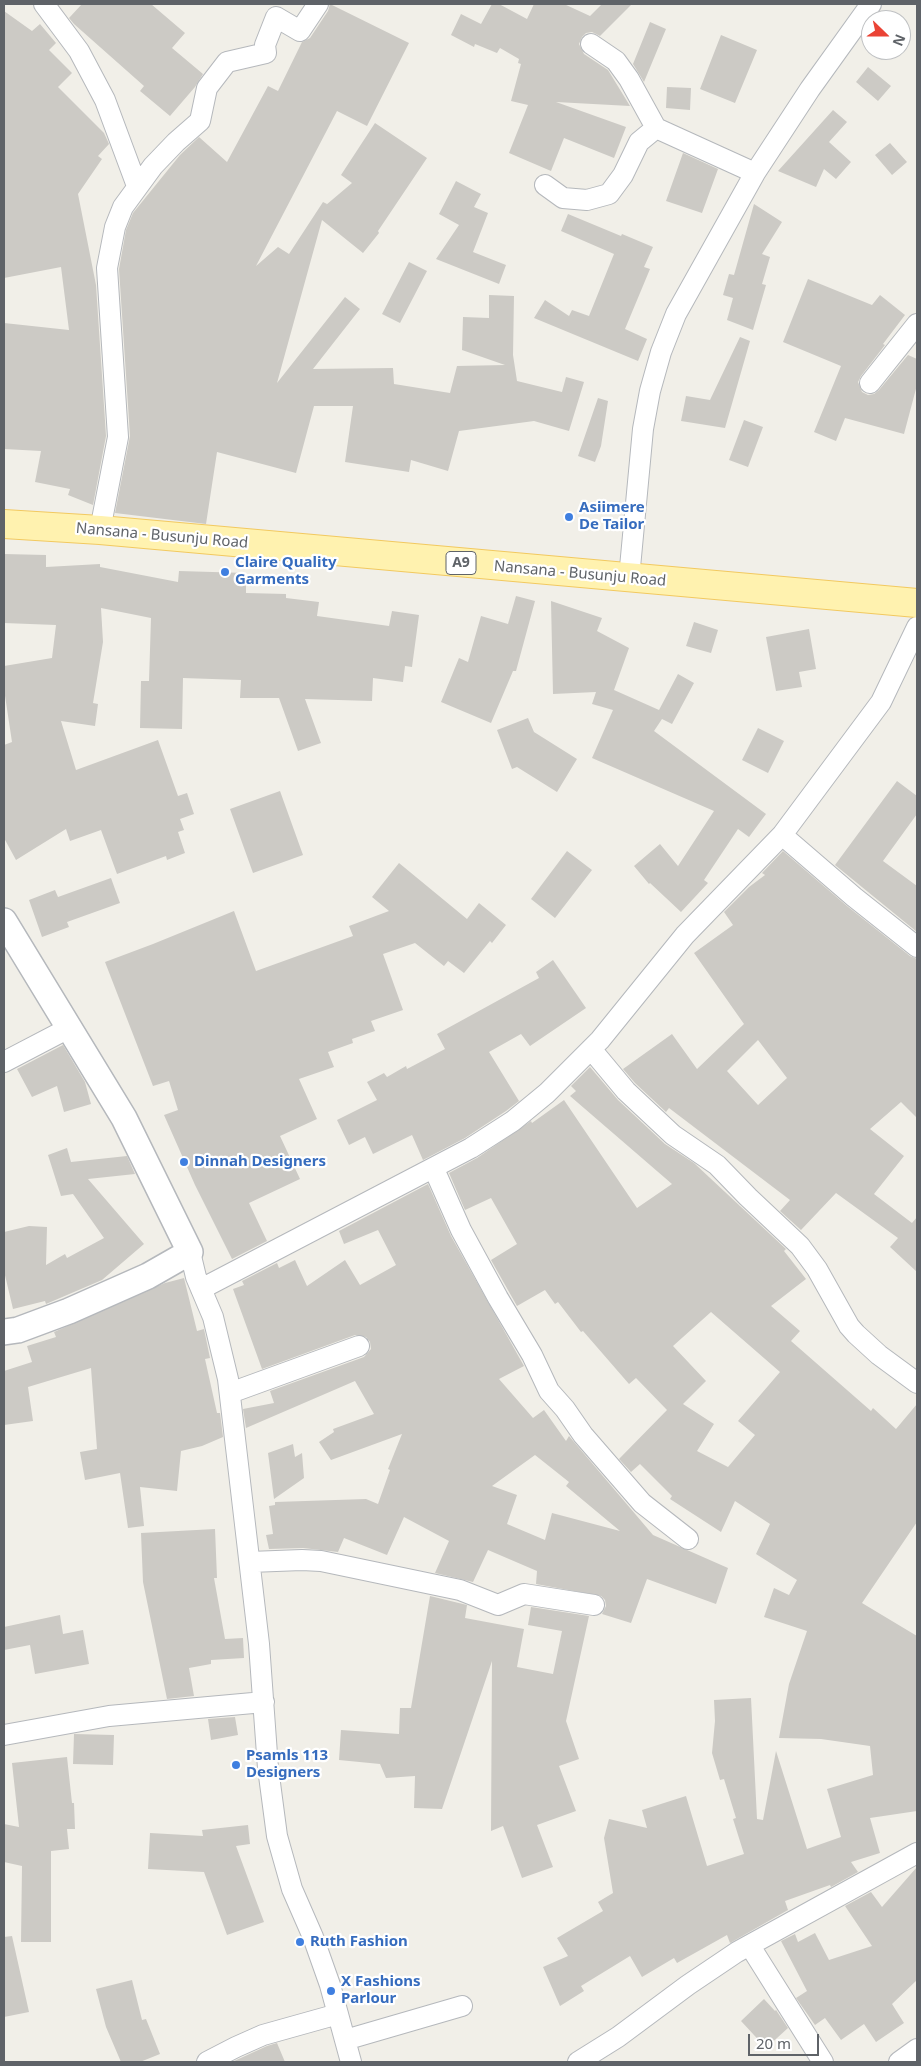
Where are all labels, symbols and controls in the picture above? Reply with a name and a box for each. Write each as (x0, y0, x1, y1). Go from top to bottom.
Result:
north arrow (861, 10, 911, 60)
text: N (889, 32, 910, 49)
place label: Asiimere De Tailor (579, 499, 645, 534)
marker: Asiimere De Tailor (563, 511, 575, 523)
street label: Nansana - Busunju Road (75, 520, 249, 552)
road number: A9 (446, 552, 476, 574)
place label: Claire Quality Garments (235, 554, 336, 589)
street label: Nansana - Busunju Road (493, 558, 667, 590)
marker: Claire Quality Garments (219, 566, 231, 578)
place label: Dinnah Designers (194, 1153, 326, 1171)
marker: Dinnah Designers (178, 1156, 190, 1168)
place label: Psamls 113 Designers (246, 1747, 328, 1782)
marker: Psamls 113 Designers (230, 1759, 242, 1771)
place label: Ruth Fashion (310, 1933, 408, 1951)
marker: Ruth Fashion (294, 1936, 306, 1948)
place label: X Fashions Parlour (341, 1973, 421, 2008)
marker: X Fashions Parlour (325, 1985, 337, 1997)
scale bar (751, 2024, 822, 2056)
text: 20 m (756, 2033, 791, 2053)

